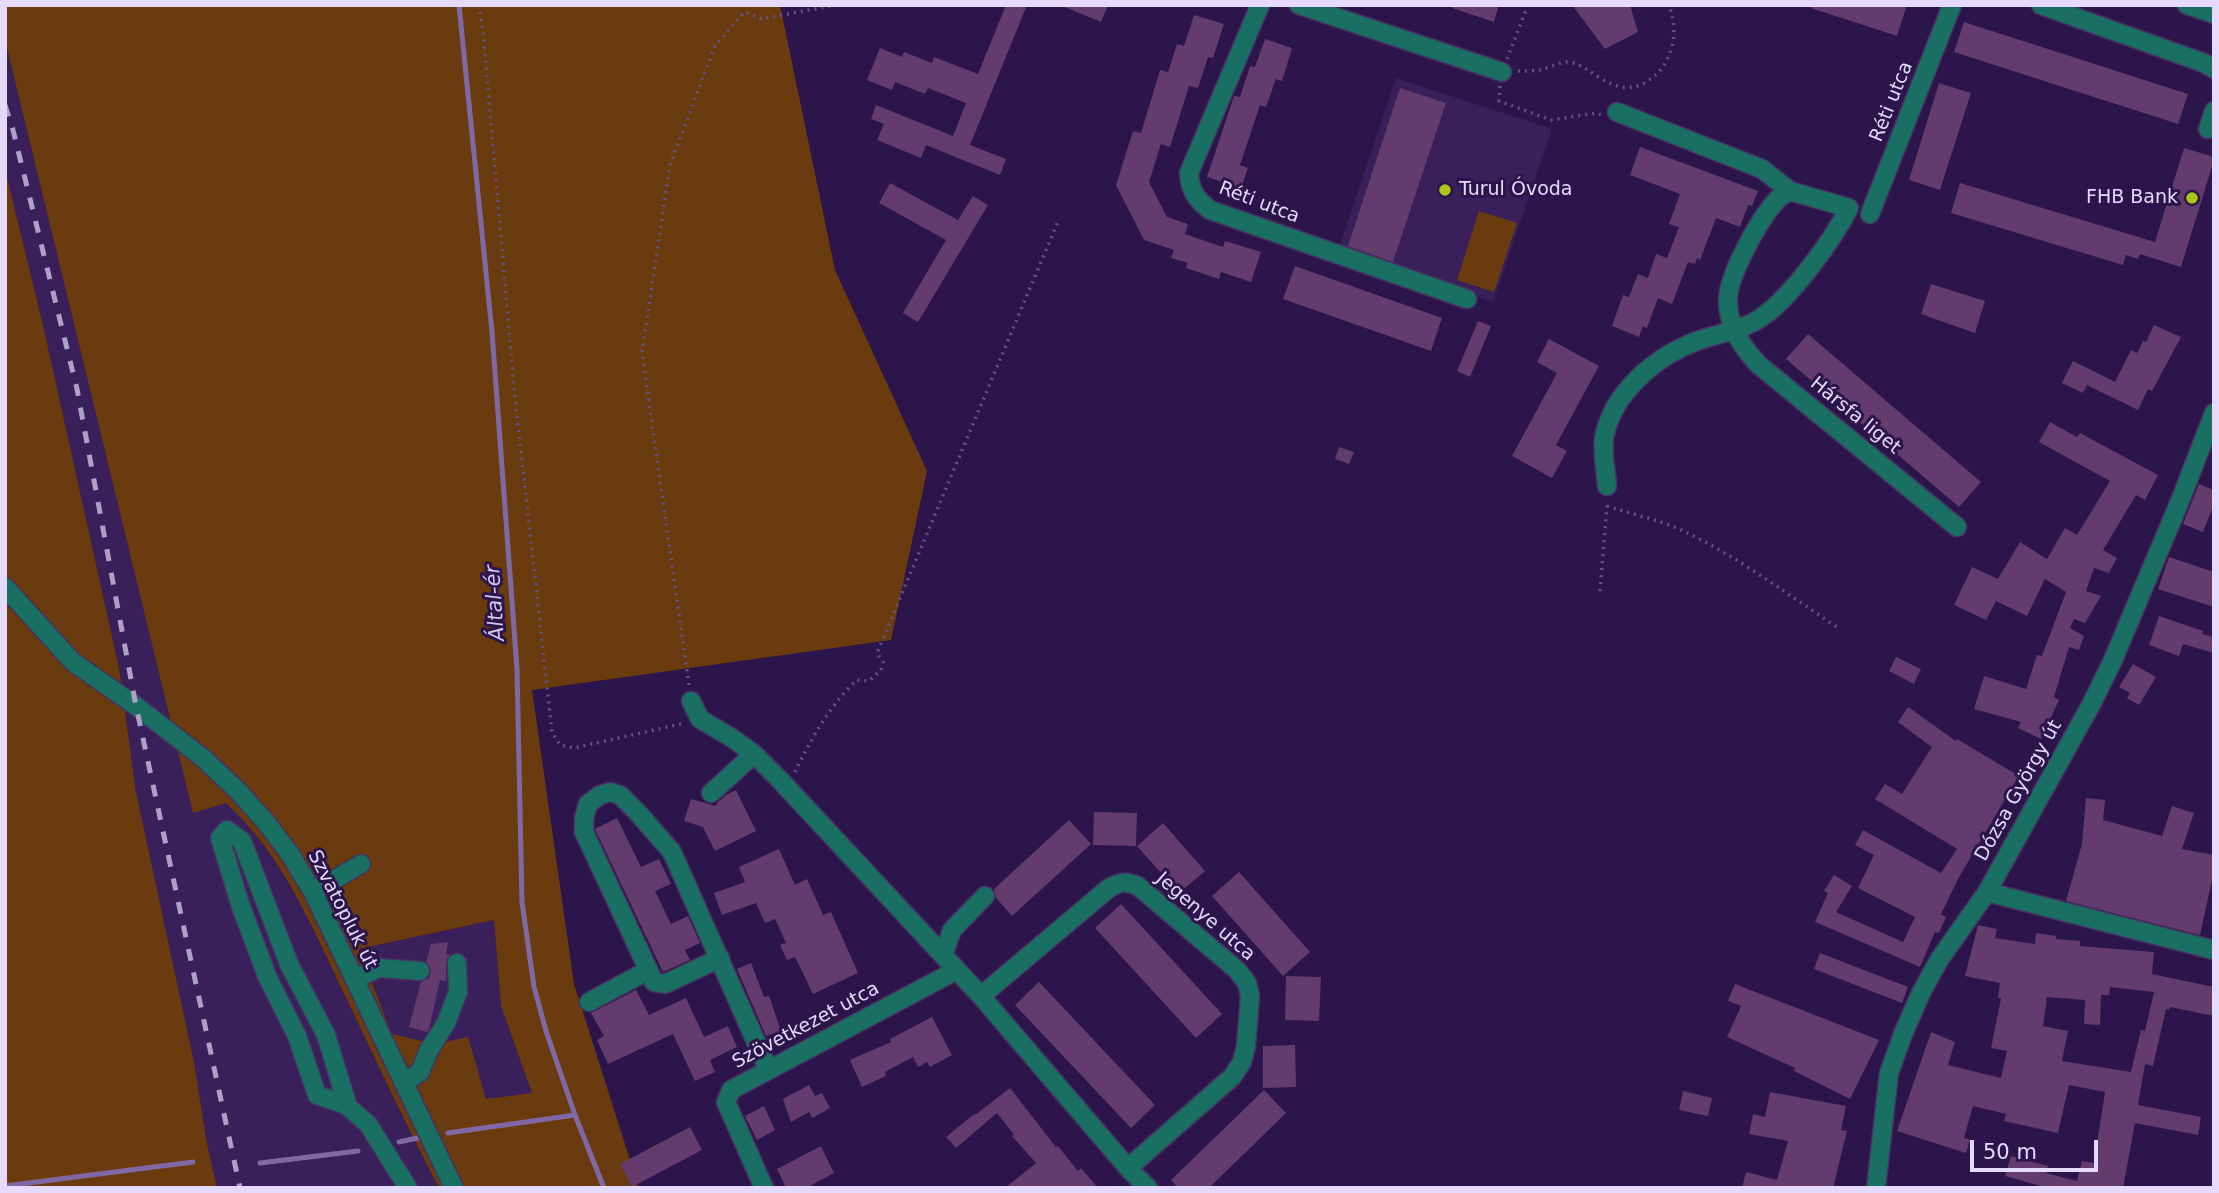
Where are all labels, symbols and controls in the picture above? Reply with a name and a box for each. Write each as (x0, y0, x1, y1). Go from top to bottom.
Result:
street label: Réti utca (1866, 59, 1918, 145)
street label: Réti utca (1216, 177, 1302, 229)
place label: Turul Óvoda (1459, 179, 1572, 201)
marker: Turul Óvoda (1437, 182, 1453, 198)
place label: FHB Bank (2086, 187, 2178, 209)
marker: FHB Bank (2184, 190, 2200, 206)
street label: Hársfa liget (1805, 373, 1905, 459)
water label: Által-ér (481, 564, 511, 642)
street label: Dózsa György út (1971, 717, 2067, 865)
street label: Szvatopluk út (302, 847, 382, 973)
street label: Jegenye utca (1151, 868, 1259, 966)
street label: Szövetkezet utca (729, 978, 883, 1074)
scale bar (1974, 1126, 2102, 1170)
text: 50 m (1983, 1140, 2037, 1164)

